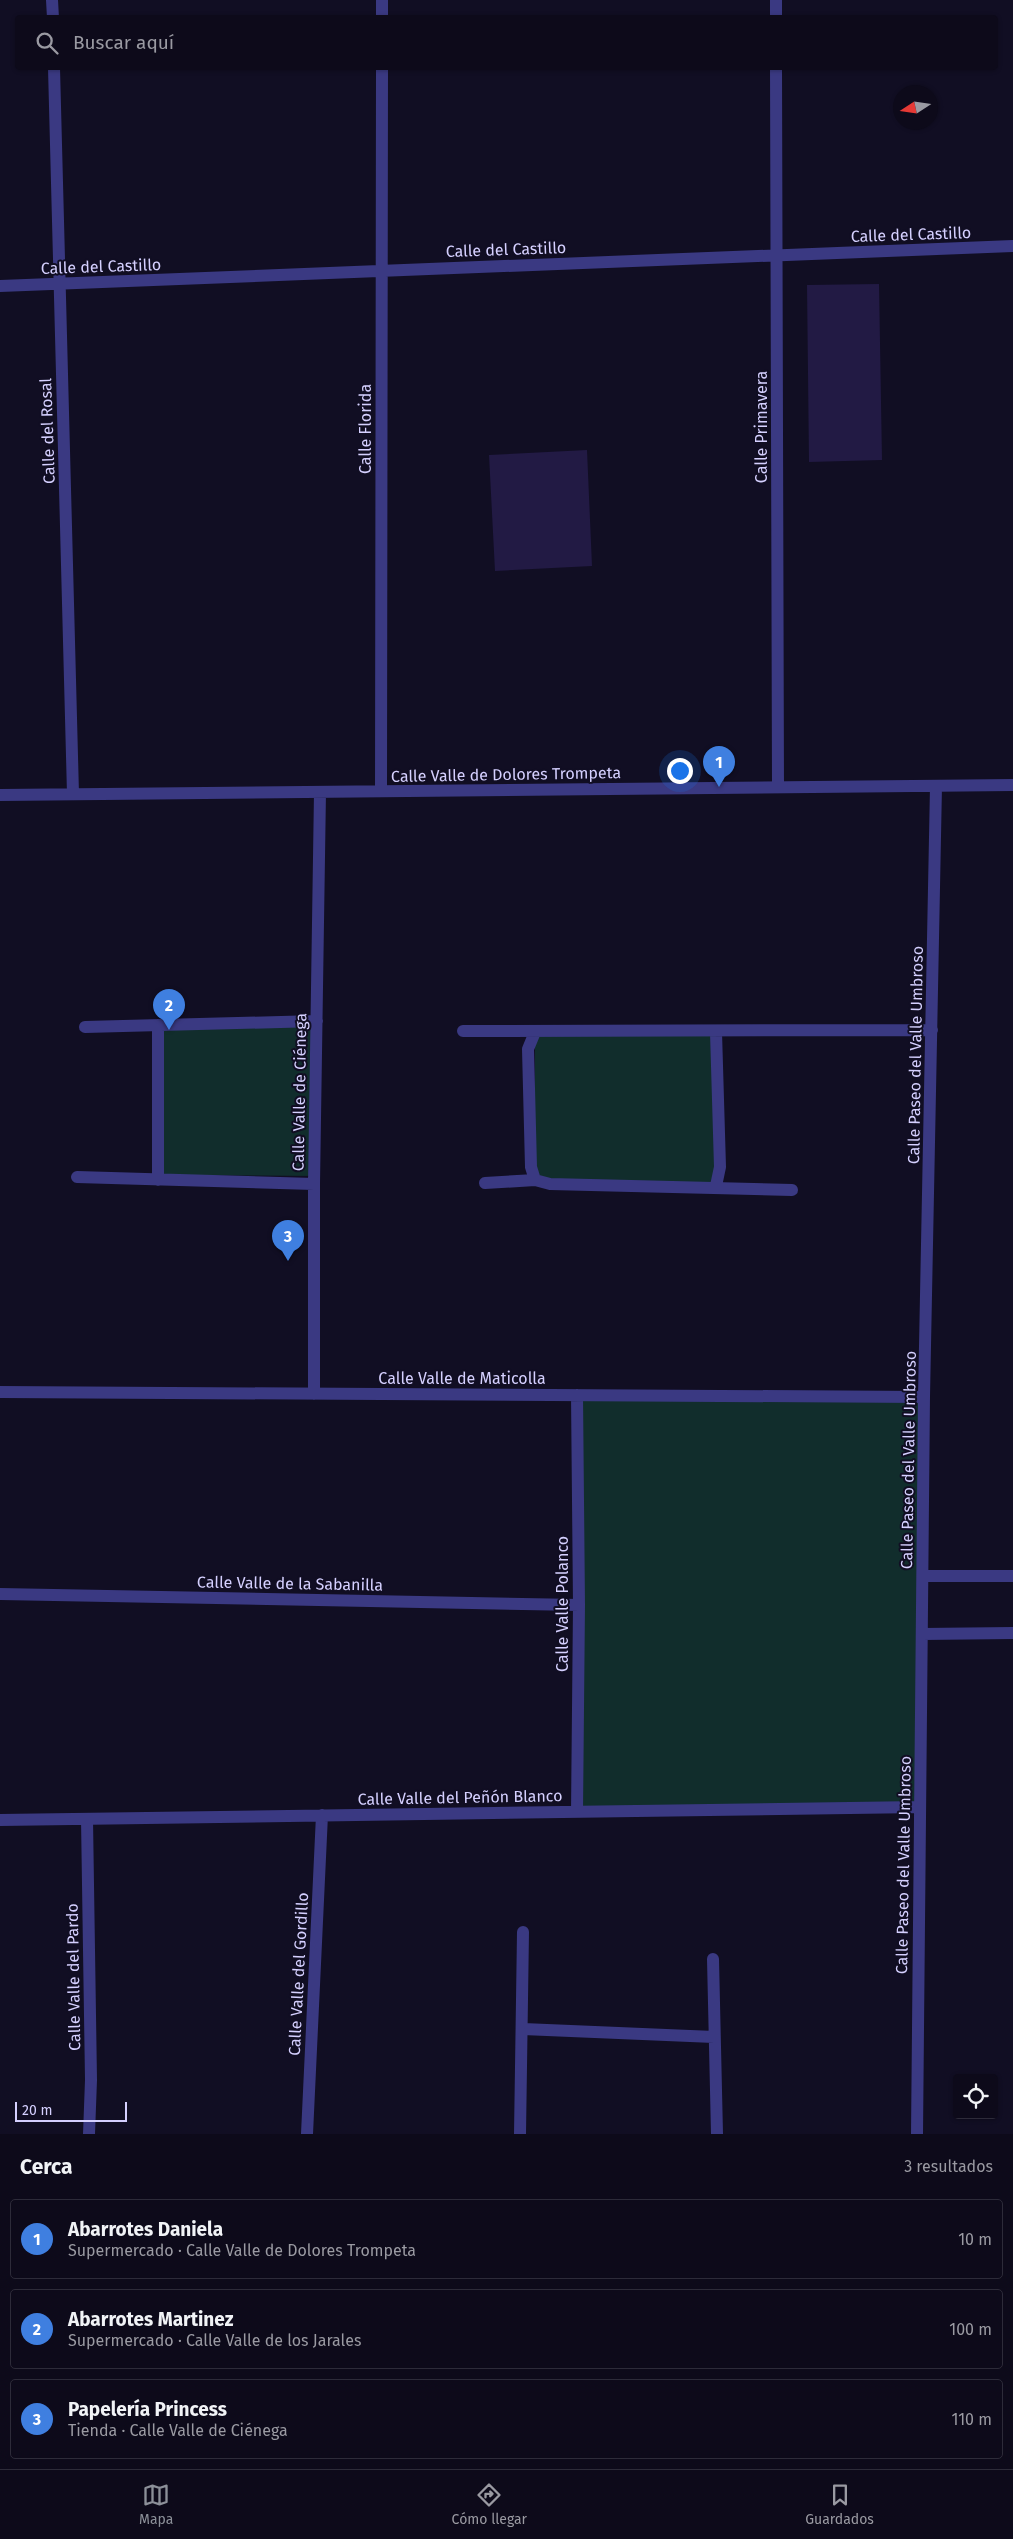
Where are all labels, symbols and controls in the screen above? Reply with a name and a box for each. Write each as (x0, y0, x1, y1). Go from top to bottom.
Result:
search box (15, 15, 998, 70)
icon: search (33, 29, 61, 57)
text: Buscar aquí (73, 31, 174, 54)
north arrow (893, 85, 938, 130)
street label: Calle del Castillo (850, 223, 972, 246)
street label: Calle del Castillo (445, 238, 567, 261)
street label: Calle del Castillo (40, 255, 162, 278)
street label: Calle Primavera (752, 371, 771, 483)
street label: Calle del Rosal (36, 377, 59, 484)
street label: Calle Florida (356, 384, 375, 474)
pin: 1 (703, 746, 735, 787)
your location (667, 758, 693, 784)
street label: Calle Valle de Dolores Trompeta (391, 763, 621, 786)
street label: Calle Paseo del Valle Umbroso (904, 946, 927, 1164)
pin: 2 (153, 989, 185, 1030)
street label: Calle Valle de Ciénega (289, 1013, 310, 1171)
pin: 3 (272, 1220, 304, 1261)
street label: Calle Paseo del Valle Umbroso (897, 1351, 920, 1569)
street label: Calle Valle de Maticolla (378, 1369, 546, 1388)
street label: Calle Valle Polanco (553, 1536, 572, 1672)
street label: Calle Valle de la Sabanilla (197, 1572, 383, 1595)
street label: Calle Paseo del Valle Umbroso (892, 1756, 915, 1974)
street label: Calle Valle del Peñón Blanco (357, 1786, 563, 1809)
street label: Calle Valle del Gordillo (285, 1892, 312, 2056)
street label: Calle Valle del Pardo (63, 1903, 84, 2051)
map controls (953, 2074, 998, 2119)
button: locate (953, 2074, 998, 2119)
scale bar (15, 2099, 128, 2122)
text: 20 m (22, 2102, 52, 2119)
text: Cerca (20, 2154, 72, 2180)
text: 3 resultados (904, 2157, 993, 2176)
text: Abarrotes Daniela (68, 2218, 223, 2241)
text: 1 (33, 2230, 41, 2249)
text: 10 m (958, 2230, 992, 2249)
text: Supermercado · Calle Valle de Dolores Trompeta (68, 2241, 416, 2260)
text: Abarrotes Martinez (68, 2308, 233, 2331)
text: 2 (33, 2320, 41, 2339)
text: 100 m (949, 2320, 992, 2339)
text: Supermercado · Calle Valle de los Jarales (68, 2331, 361, 2350)
text: Papelería Princess (68, 2398, 227, 2421)
text: 3 (33, 2410, 41, 2429)
text: 110 m (951, 2410, 992, 2429)
text: Tienda · Calle Valle de Ciénega (68, 2421, 288, 2440)
tab: Mapa (139, 2481, 173, 2528)
tab: Cómo llegar (452, 2481, 527, 2528)
tab: Guardados (805, 2481, 874, 2528)

